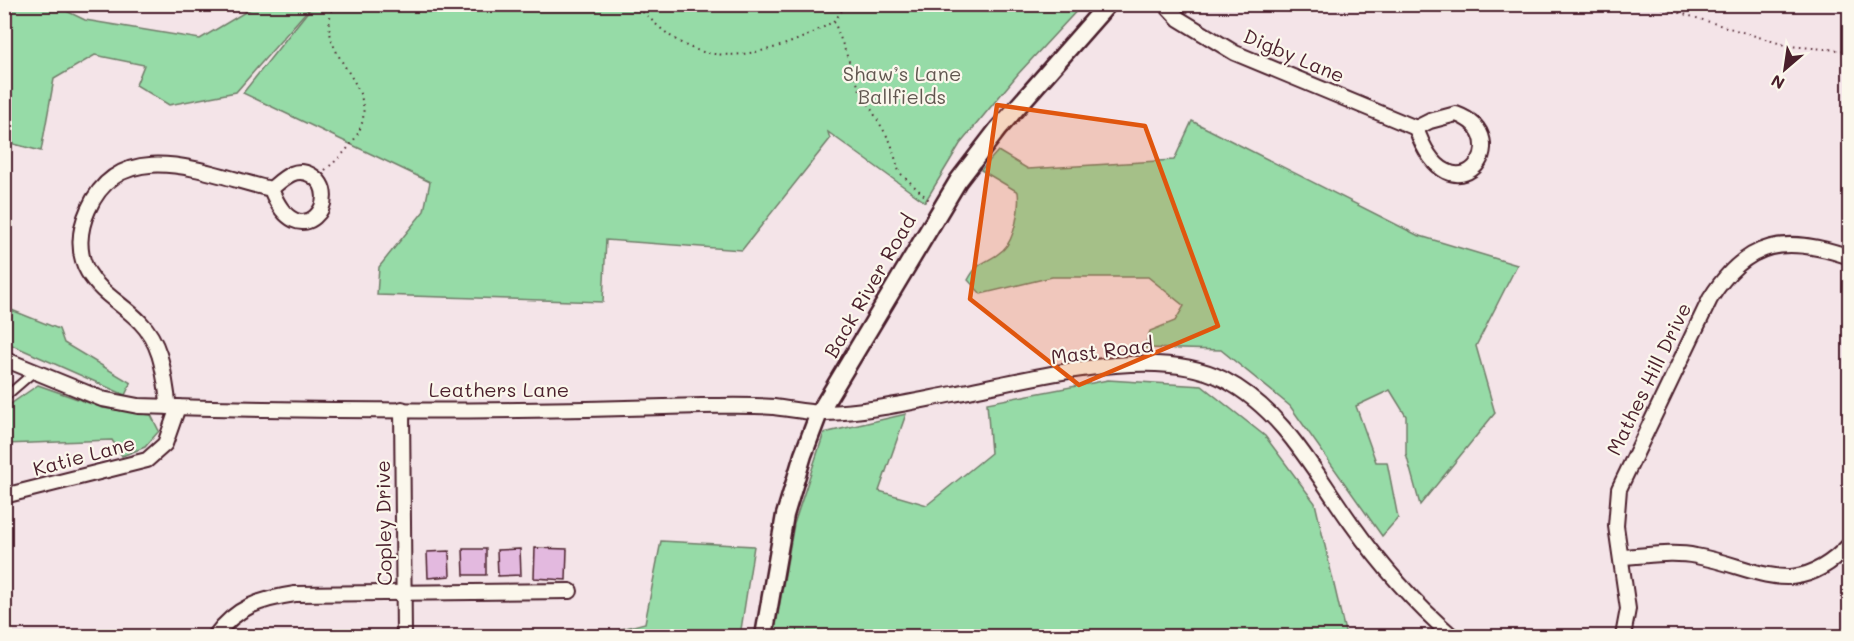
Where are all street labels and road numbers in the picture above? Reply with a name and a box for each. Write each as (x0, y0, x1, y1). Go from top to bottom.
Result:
street label: Digby Lane (1240, 22, 1349, 88)
street label: Back River Road (817, 209, 921, 362)
street label: Mathes Hill Drive (1600, 298, 1696, 459)
street label: Mast Road (1049, 331, 1155, 369)
street label: Leathers Lane (429, 376, 569, 402)
street label: Katie Lane (30, 429, 138, 481)
street label: Copley Drive (369, 460, 397, 586)

